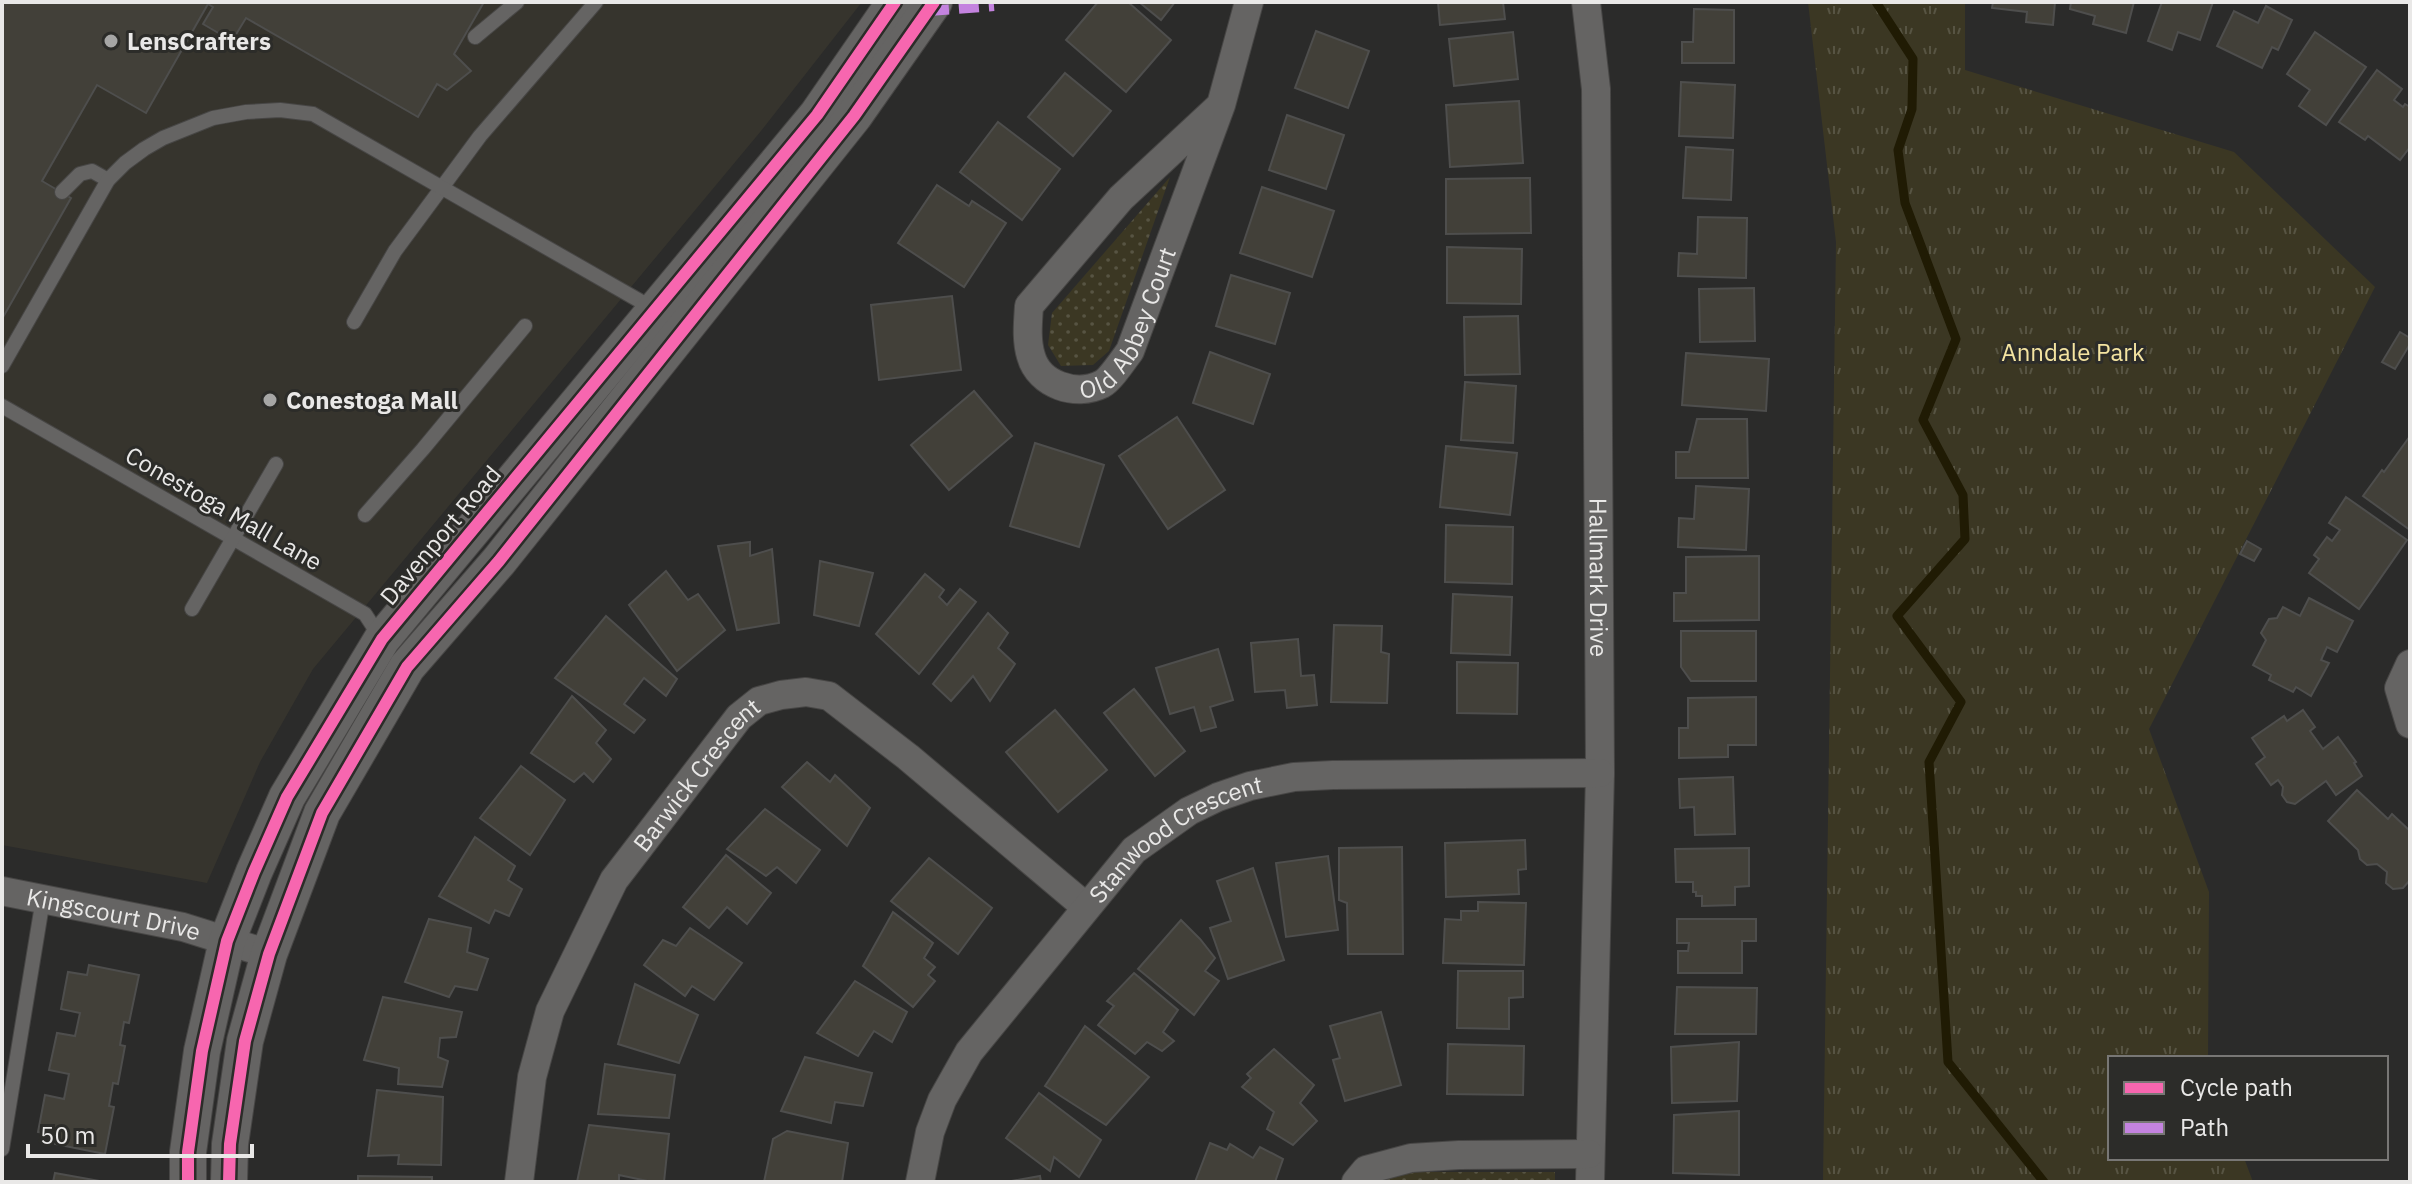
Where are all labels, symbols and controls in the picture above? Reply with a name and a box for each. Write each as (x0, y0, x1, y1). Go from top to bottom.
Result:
place label: LensCrafters (127, 25, 271, 57)
marker: LensCrafters (102, 32, 120, 50)
street label: Old Abbey Court (1077, 243, 1183, 406)
park label: Anndale Park (2001, 336, 2145, 368)
place label: Conestoga Mall (286, 384, 458, 416)
marker: Conestoga Mall (261, 391, 279, 409)
street label: Conestoga Mall Lane (120, 439, 328, 577)
street label: Davenport Road (372, 459, 508, 611)
street label: Hallmark Drive (1582, 498, 1615, 657)
street label: Barwick Crescent (626, 690, 767, 858)
street label: Stanwood Crescent (1081, 768, 1265, 909)
street label: Kingscourt Drive (24, 880, 205, 948)
legend (2108, 1056, 2388, 1160)
text: Cycle path (2180, 1071, 2293, 1103)
scale bar (28, 1108, 252, 1158)
text: Path (2180, 1111, 2229, 1143)
text: 50 m (40, 1119, 95, 1151)

